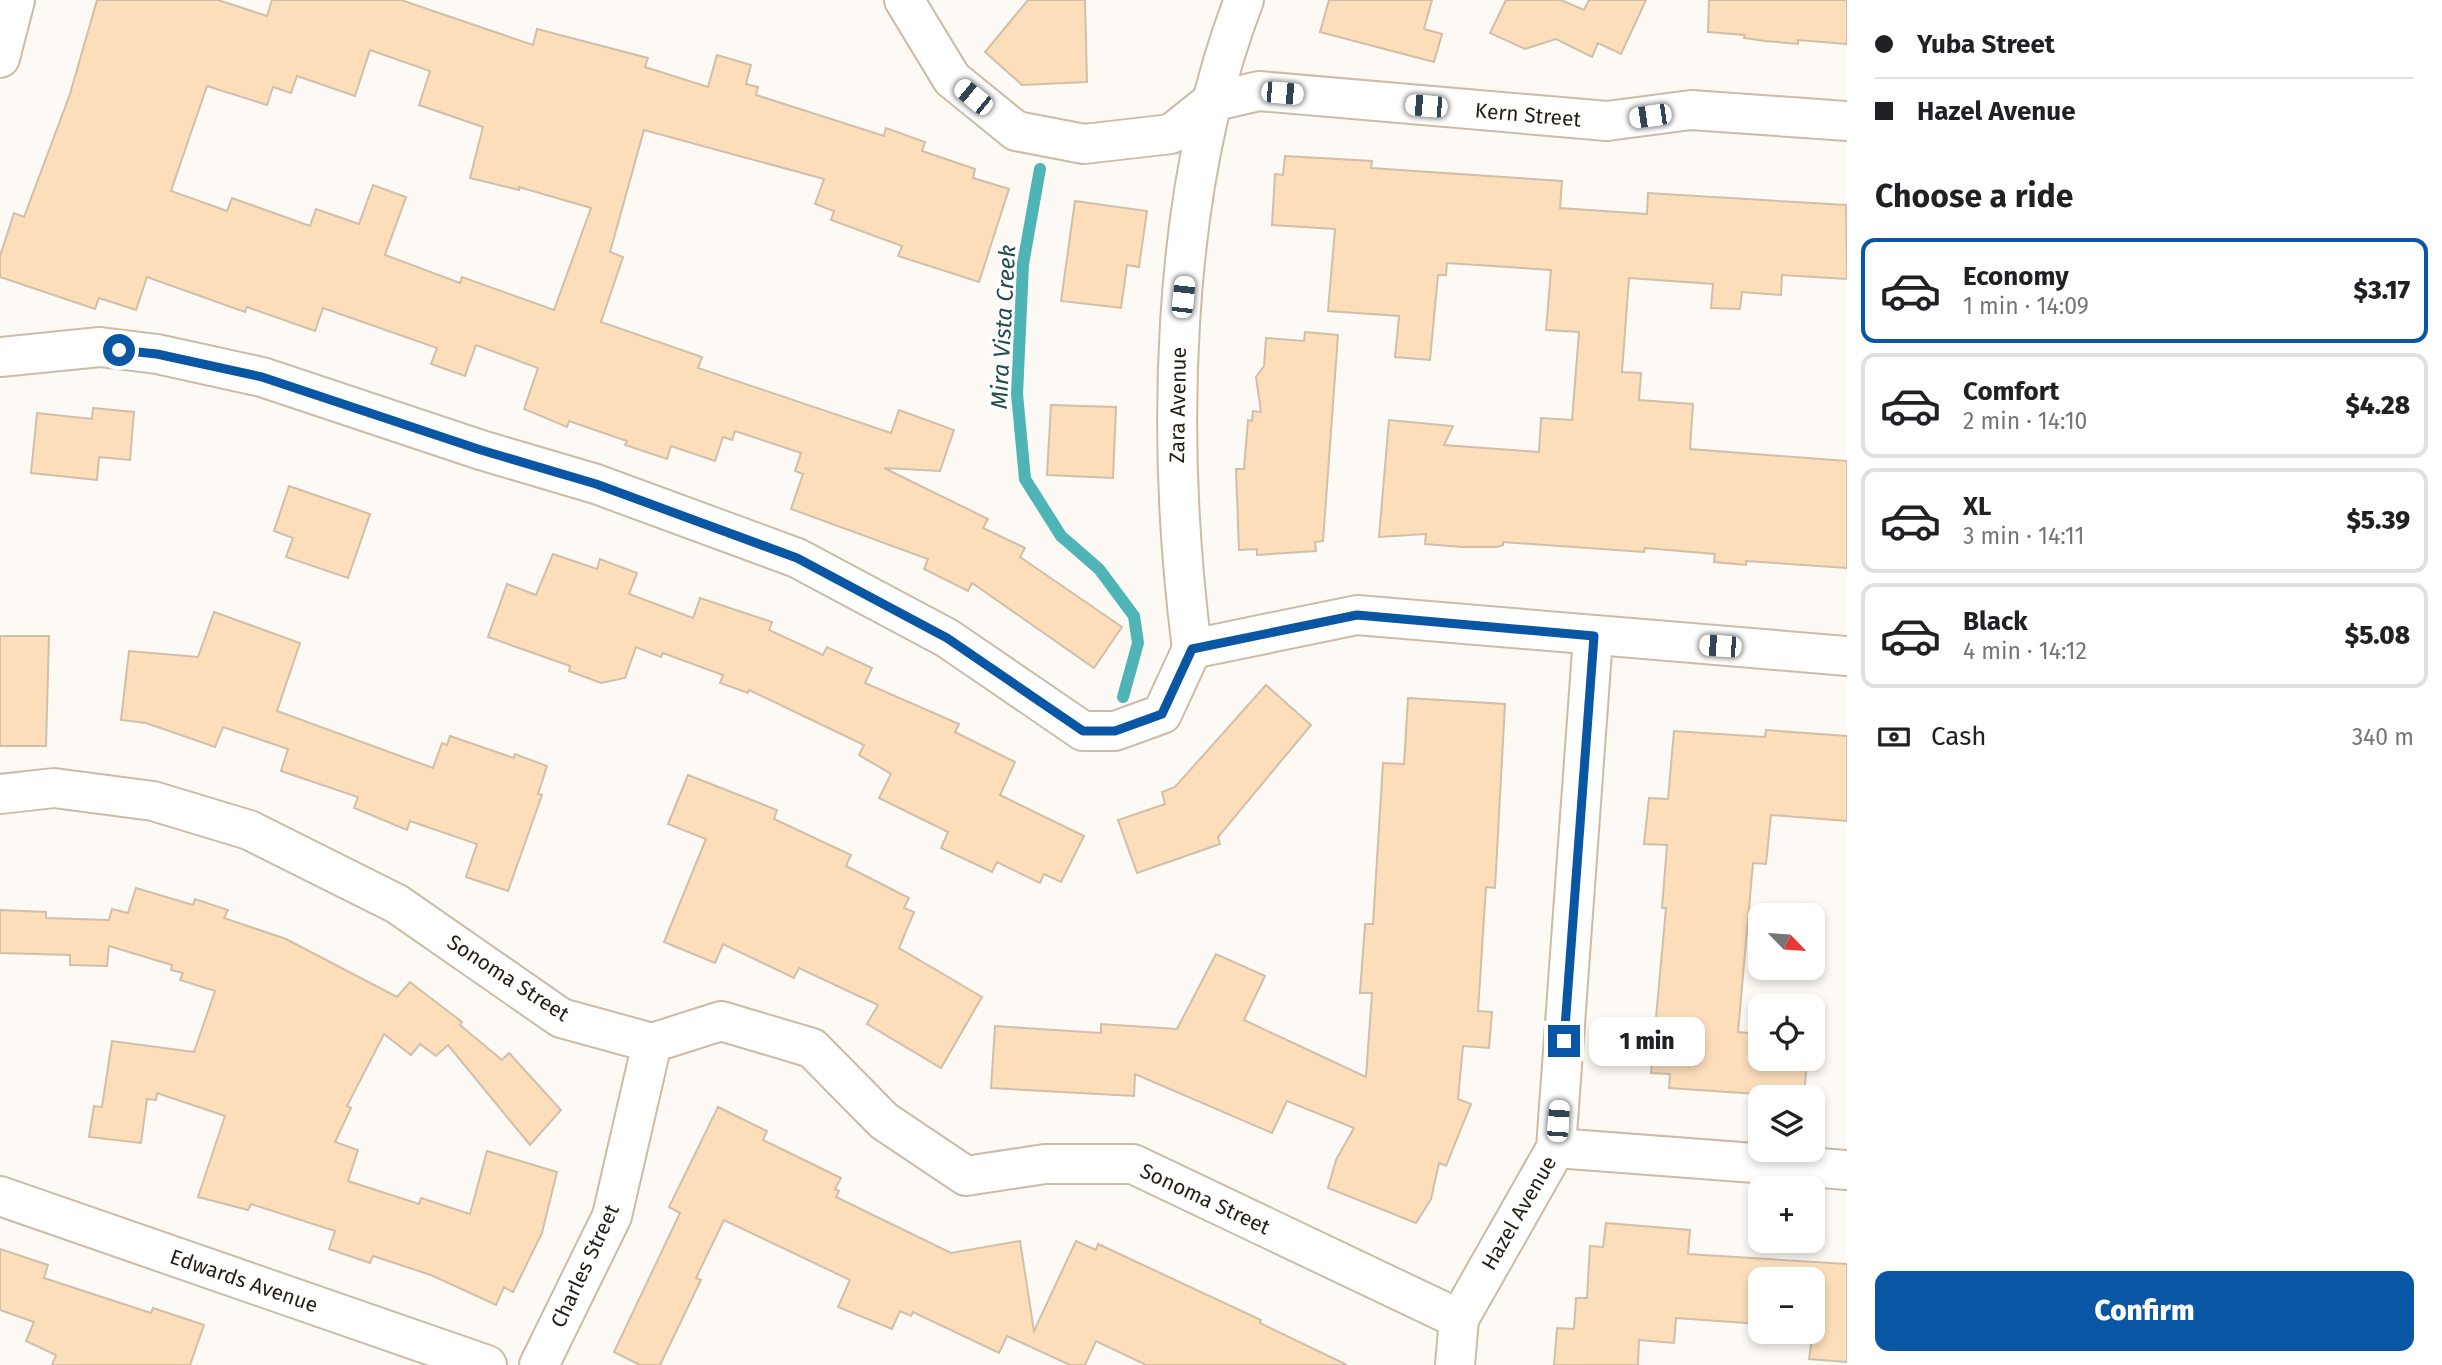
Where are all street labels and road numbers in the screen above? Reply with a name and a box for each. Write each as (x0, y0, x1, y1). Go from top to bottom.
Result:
street label: Kern Street (1474, 97, 1583, 133)
street label: Zara Avenue (1164, 347, 1192, 463)
street label: Sonoma Street (442, 929, 574, 1027)
street label: Hazel Avenue (1476, 1151, 1562, 1275)
street label: Sonoma Street (1136, 1158, 1274, 1241)
street label: Charles Street (545, 1200, 625, 1332)
street label: Edwards Avenue (167, 1244, 321, 1318)

